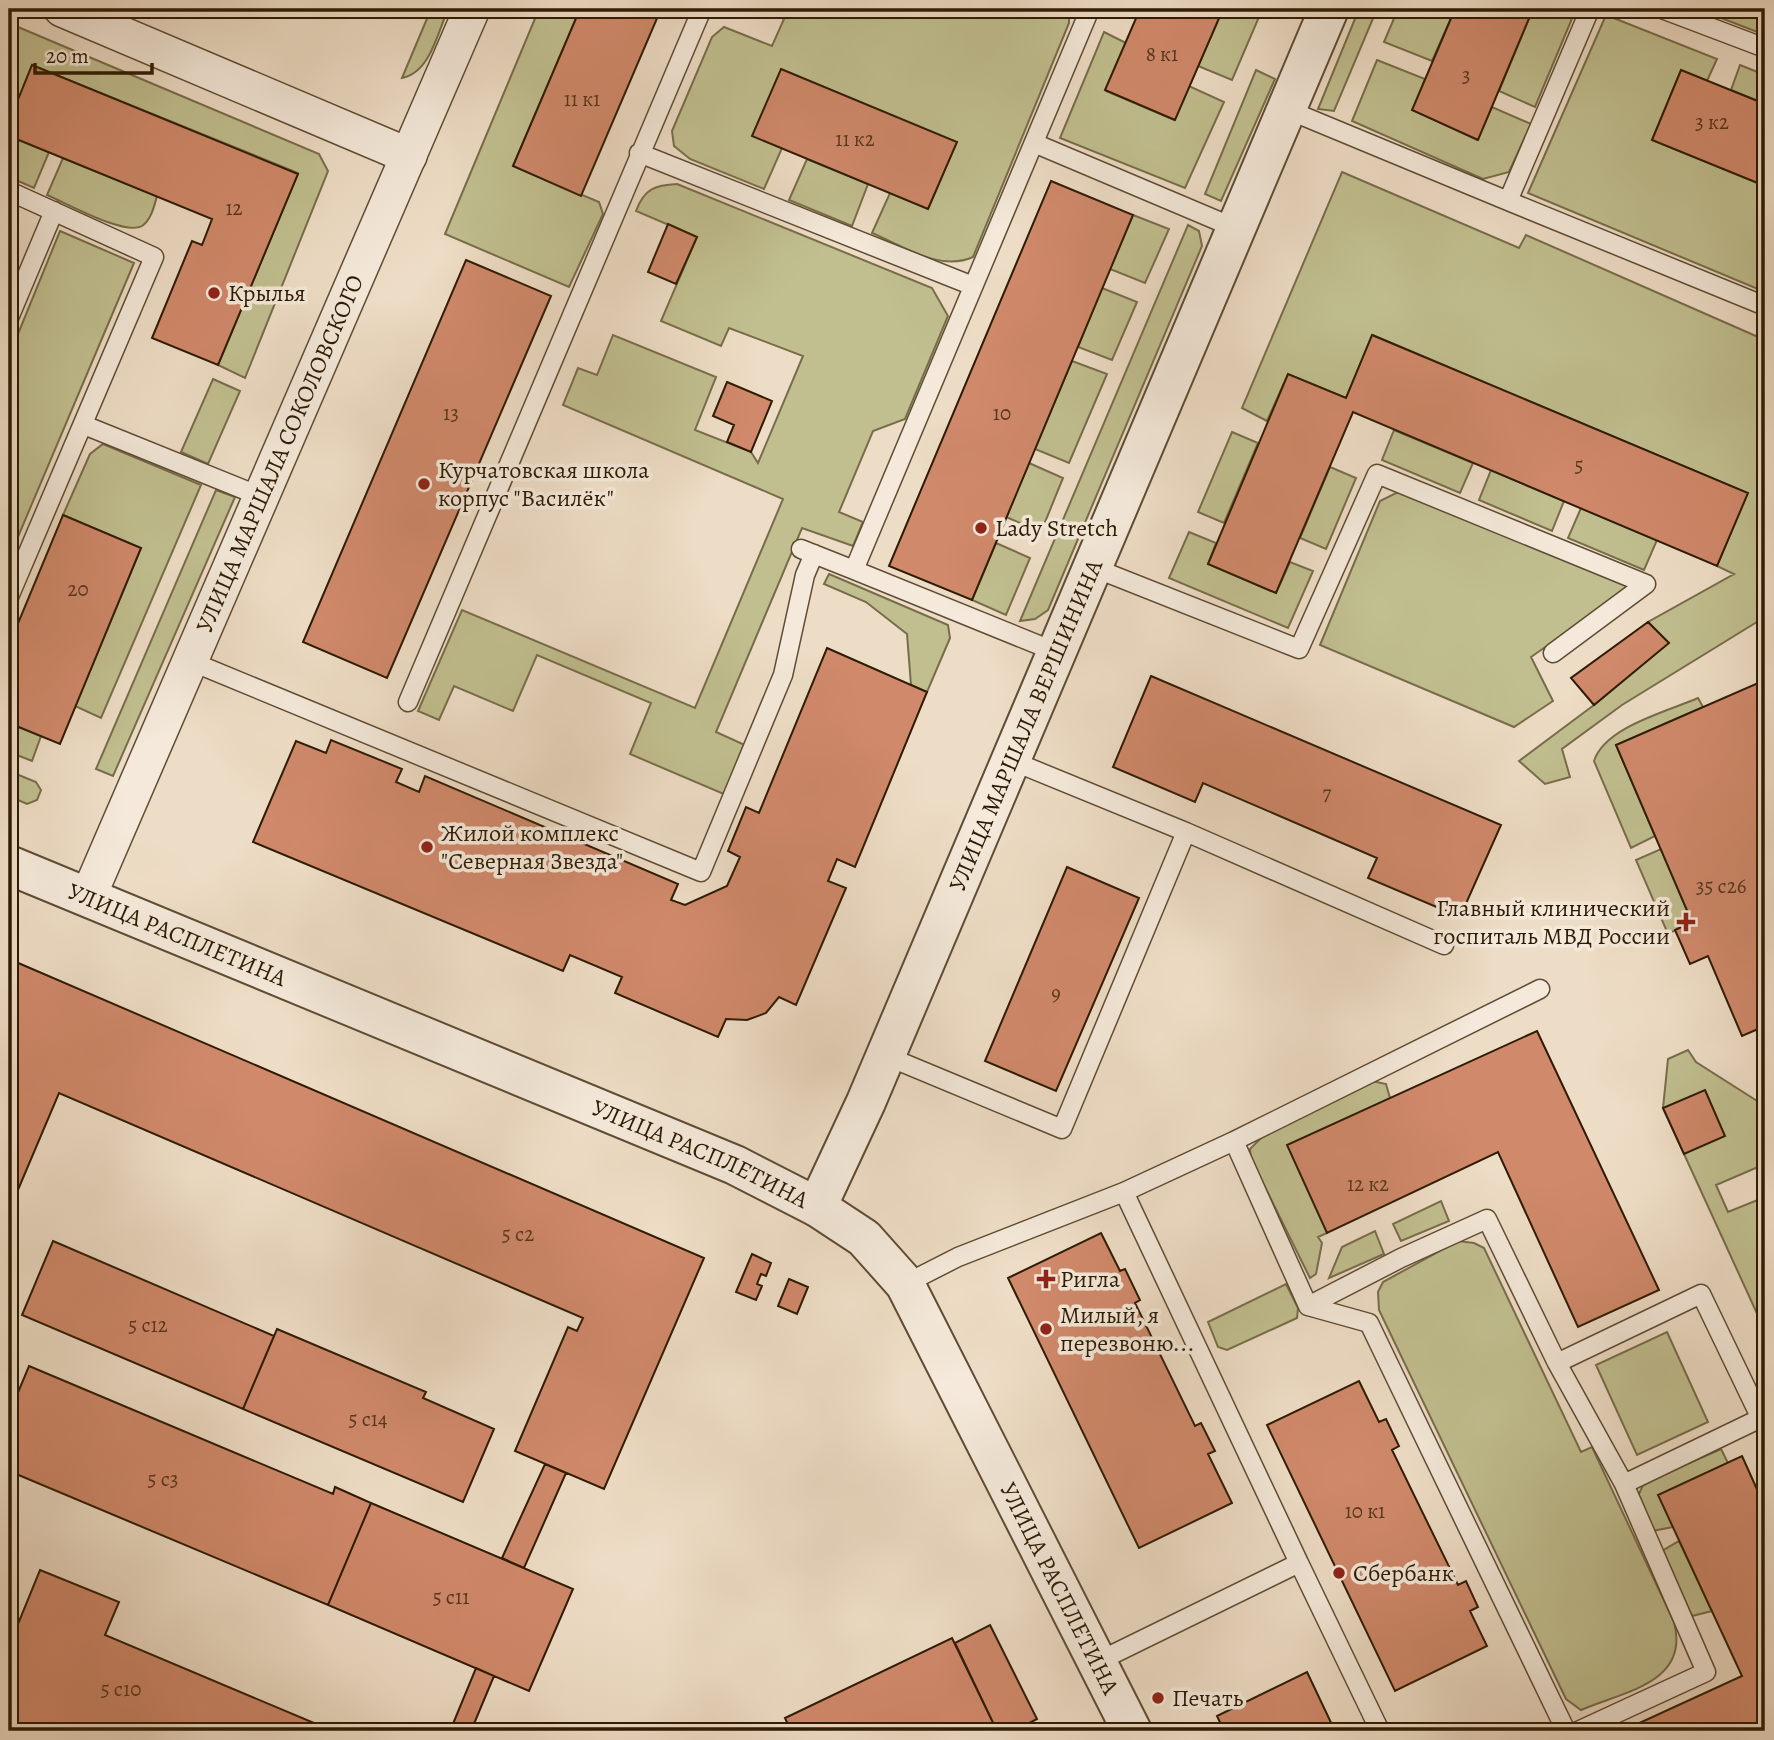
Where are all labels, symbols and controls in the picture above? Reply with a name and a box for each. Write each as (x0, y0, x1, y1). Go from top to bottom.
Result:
scale bar (35, 32, 152, 76)
house number: 8 к1 (1146, 40, 1178, 68)
text: 20 m (46, 42, 89, 70)
house number: 3 (1462, 61, 1470, 89)
house number: 11 к1 (564, 85, 600, 113)
house number: 3 к2 (1695, 108, 1729, 136)
house number: 11 к2 (835, 125, 875, 153)
house number: 12 (225, 194, 243, 222)
street label: УЛИЦА МАРШАЛА СОКОЛОВСКОГО (188, 270, 371, 638)
place label: Крылья (228, 277, 305, 309)
marker: Крылья (206, 285, 222, 301)
house number: 13 (443, 399, 459, 427)
house number: 10 (993, 399, 1011, 427)
house number: 5 (1574, 451, 1584, 479)
place label: Курчатовская школа корпус "Василёк" (438, 454, 649, 514)
marker: Курчатовская школа корпус "Василёк" (416, 476, 432, 492)
place label: Lady Stretch (995, 512, 1118, 544)
marker: Lady Stretch (973, 520, 989, 536)
street label: УЛИЦА МАРШАЛА ВЕРШИНИНА (941, 554, 1110, 896)
house number: 20 (67, 575, 89, 603)
house number: 7 (1323, 779, 1332, 807)
place label: Жилой комплекс "Северная Звезда" (441, 817, 623, 877)
marker: Жилой комплекс "Северная Звезда" (419, 839, 435, 855)
house number: 35 с26 (1696, 872, 1747, 900)
street label: УЛИЦА РАСПЛЕТИНА (63, 875, 292, 994)
place label: Главный клинический госпиталь МВД России (1433, 892, 1670, 952)
marker: Главный клинический госпиталь МВД России (1676, 912, 1696, 932)
house number: 9 (1051, 979, 1061, 1007)
street label: УЛИЦА РАСПЛЕТИНА (587, 1092, 815, 1216)
house number: 12 к2 (1347, 1170, 1389, 1198)
house number: 5 с2 (502, 1220, 534, 1248)
place label: Ригла (1060, 1263, 1120, 1295)
marker: Ригла (1038, 1271, 1054, 1287)
place label: Милый, я перезвоню... (1060, 1299, 1195, 1359)
house number: 5 с12 (128, 1311, 168, 1339)
marker: Милый, я перезвоню... (1038, 1321, 1054, 1337)
house number: 5 с14 (349, 1405, 387, 1433)
house number: 5 с3 (147, 1465, 179, 1493)
street label: УЛИЦА РАСПЛЕТИНА (992, 1477, 1127, 1701)
house number: 10 к1 (1345, 1497, 1385, 1525)
place label: Сбербанк (1353, 1557, 1454, 1589)
marker: Сбербанк (1331, 1565, 1347, 1581)
house number: 5 с11 (433, 1583, 469, 1611)
house number: 5 с10 (101, 1675, 141, 1703)
place label: Печать (1172, 1682, 1244, 1714)
marker: Печать (1150, 1690, 1166, 1706)

